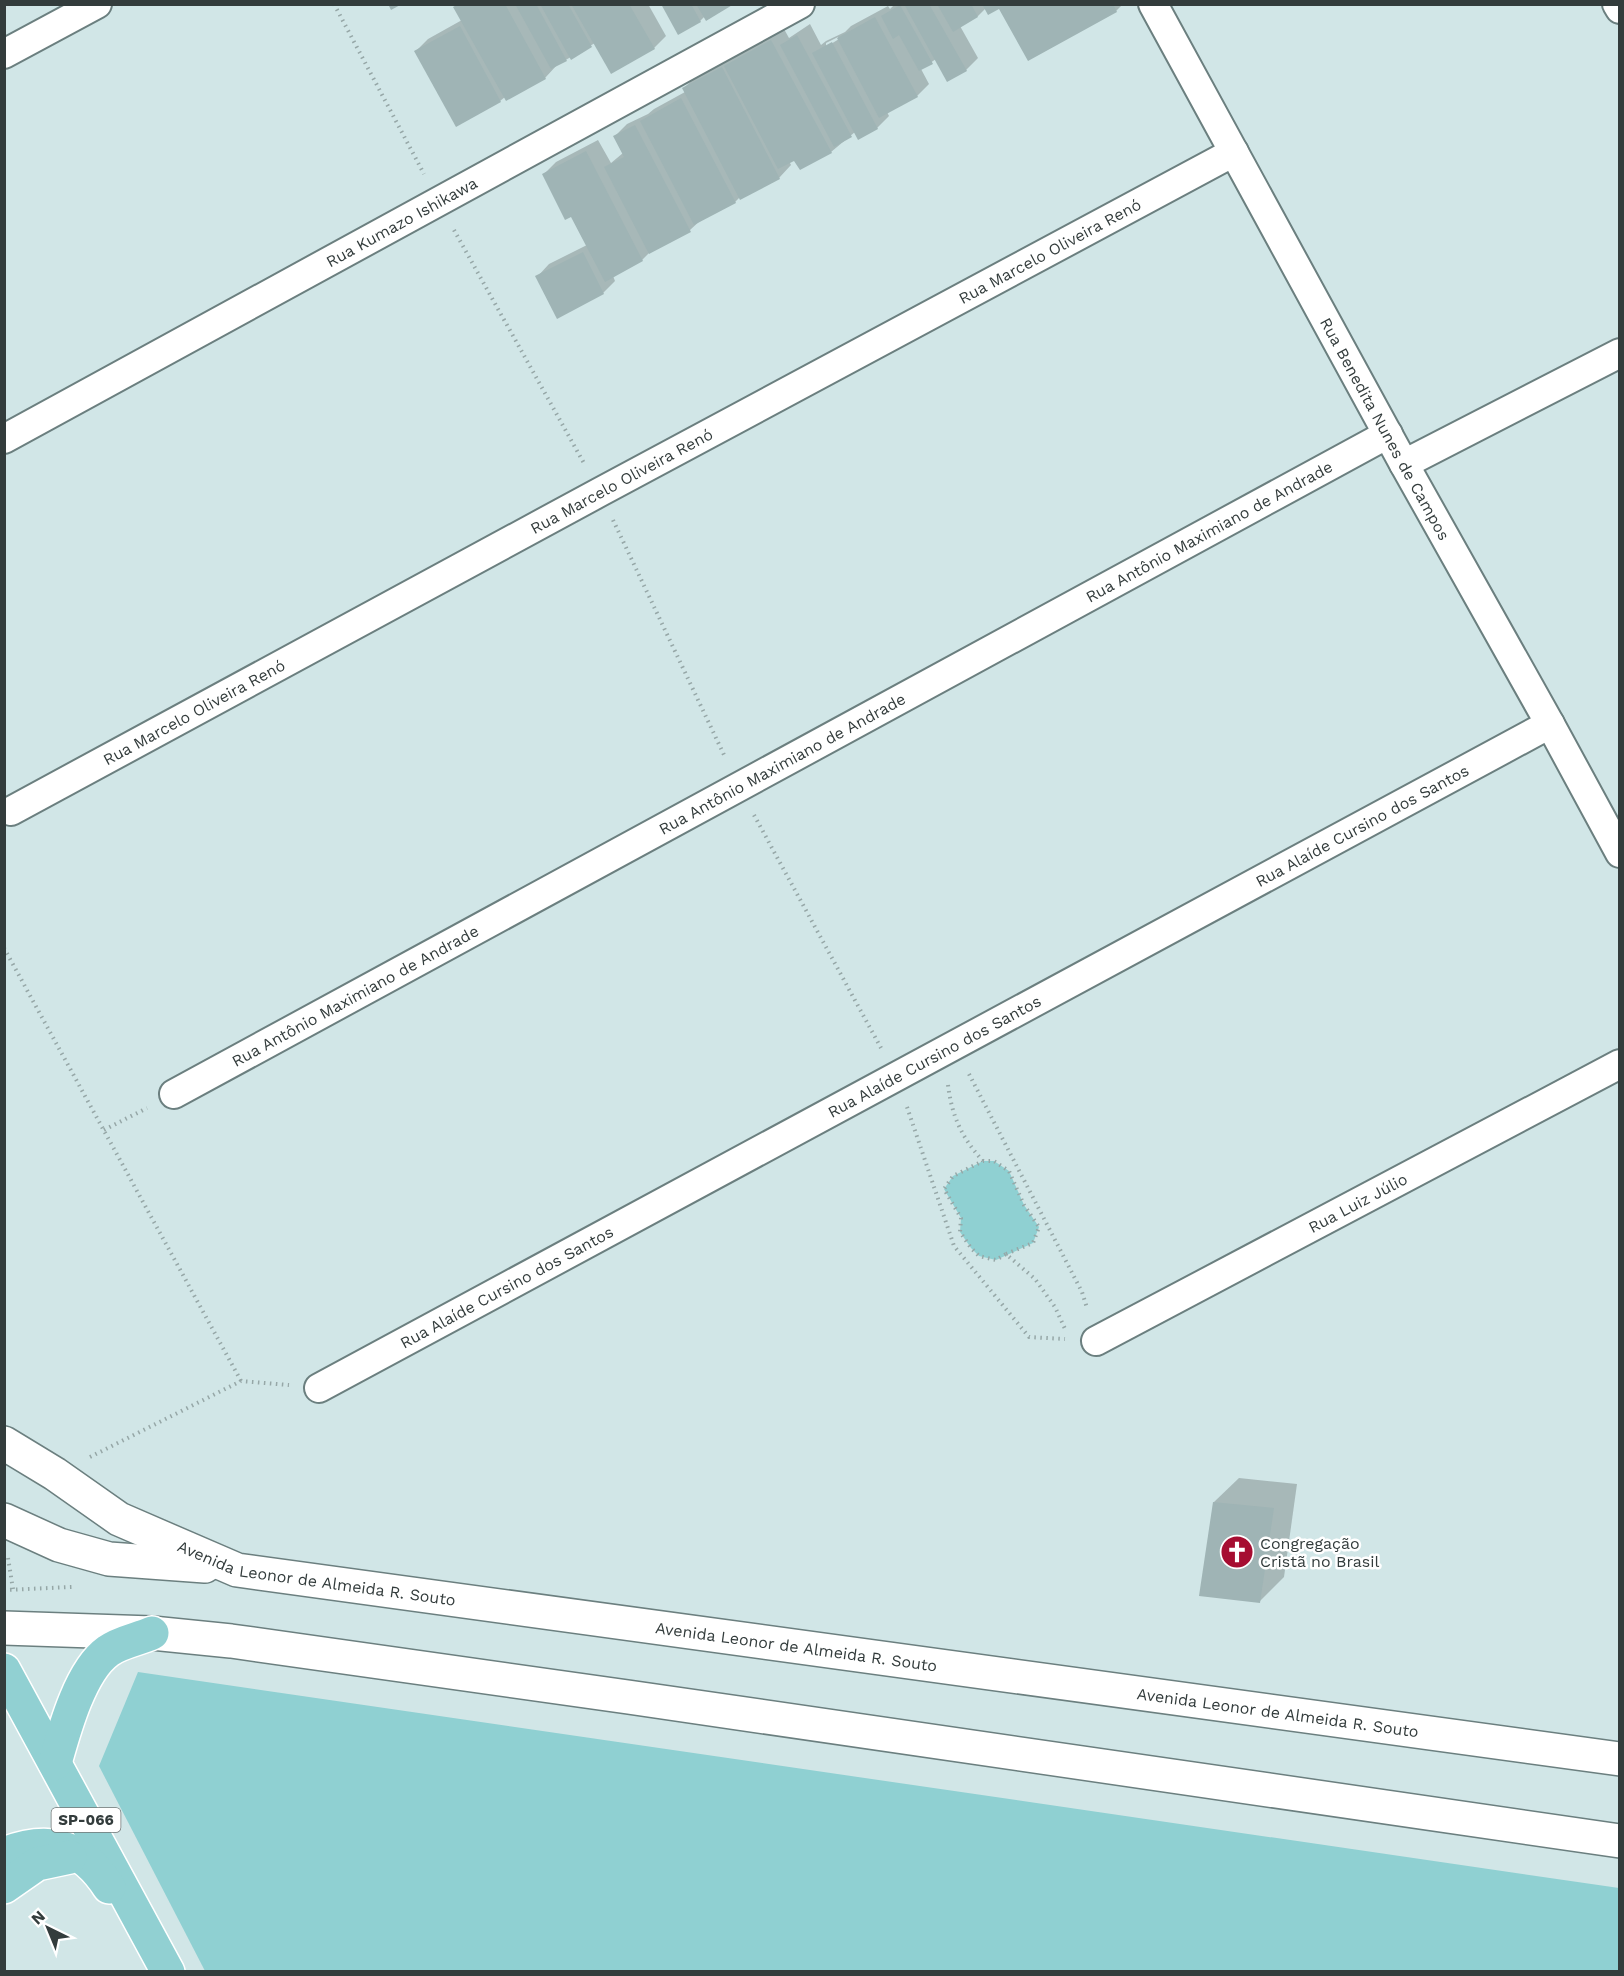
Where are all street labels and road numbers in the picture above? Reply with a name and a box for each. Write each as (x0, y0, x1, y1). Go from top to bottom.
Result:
street label: Rua Kumazo Ishikawa (323, 173, 481, 271)
street label: Rua Marcelo Oliveira Renó (955, 195, 1144, 308)
street label: Rua Benedita Nunes de Campos (1316, 314, 1454, 544)
street label: Rua Marcelo Oliveira Renó (527, 424, 716, 538)
street label: Rua Antônio Maximiano de Andrade (1082, 457, 1336, 607)
street label: Rua Marcelo Oliveira Renó (100, 655, 288, 769)
street label: Rua Antônio Maximiano de Andrade (656, 689, 909, 839)
street label: Rua Alaíde Cursino dos Santos (1252, 761, 1472, 891)
street label: Rua Antônio Maximiano de Andrade (229, 921, 482, 1071)
street label: Rua Alaíde Cursino dos Santos (825, 991, 1044, 1122)
street label: Rua Luiz Júlio (1305, 1169, 1411, 1237)
street label: Rua Alaíde Cursino dos Santos (397, 1222, 617, 1353)
street label: Avenida Leonor de Almeida R. Souto (175, 1536, 457, 1610)
street label: Avenida Leonor de Almeida R. Souto (654, 1618, 938, 1676)
street label: Avenida Leonor de Almeida R. Souto (1136, 1684, 1420, 1741)
road number: SP-066 (52, 1808, 121, 1832)

